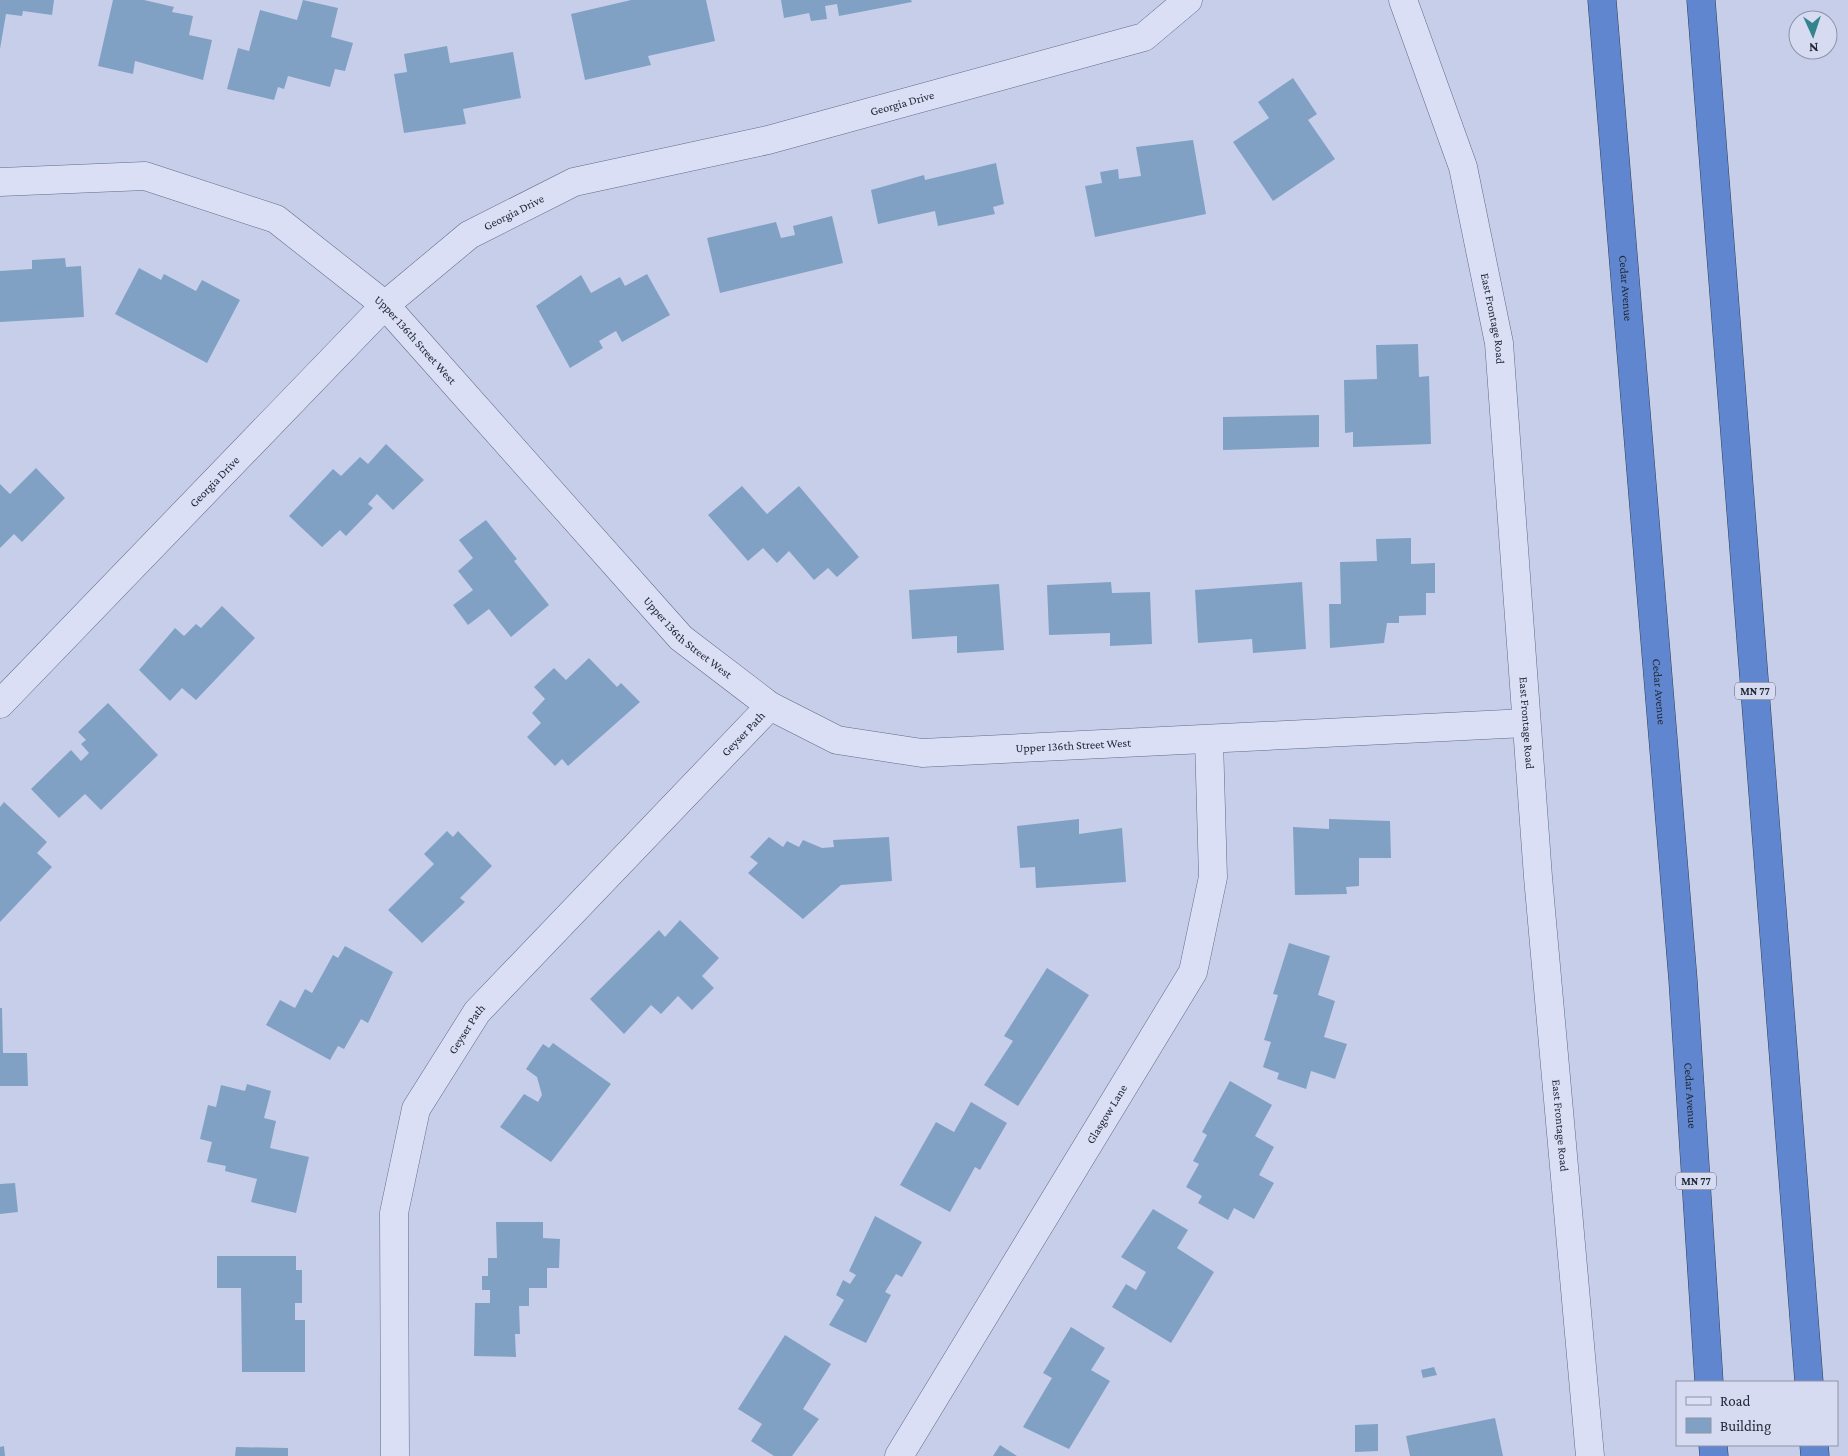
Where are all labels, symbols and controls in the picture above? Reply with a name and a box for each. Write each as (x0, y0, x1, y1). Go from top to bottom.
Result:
north arrow (1788, 10, 1838, 60)
text: N (1808, 40, 1819, 56)
street label: Georgia Drive (869, 88, 936, 119)
street label: Georgia Drive (481, 191, 546, 233)
street label: Cedar Avenue (1616, 254, 1636, 322)
street label: East Frontage Road (1478, 272, 1508, 365)
street label: Upper 136th Street West (372, 292, 460, 388)
street label: Georgia Drive (187, 453, 242, 510)
street label: Upper 136th Street West (640, 594, 736, 682)
street label: Cedar Avenue (1649, 658, 1669, 725)
street label: East Frontage Road (1516, 676, 1537, 770)
road number: MN 77 (1735, 682, 1775, 699)
street label: Geyser Path (719, 708, 768, 759)
street label: Upper 136th Street West (1015, 736, 1132, 755)
street label: Geyser Path (445, 1001, 488, 1057)
street label: Cedar Avenue (1681, 1062, 1700, 1129)
street label: East Frontage Road (1549, 1079, 1571, 1173)
street label: Glasgow Lane (1083, 1082, 1130, 1146)
road number: MN 77 (1676, 1172, 1716, 1190)
legend (1676, 1381, 1838, 1446)
text: Road (1720, 1393, 1751, 1409)
text: Building (1720, 1418, 1771, 1435)

